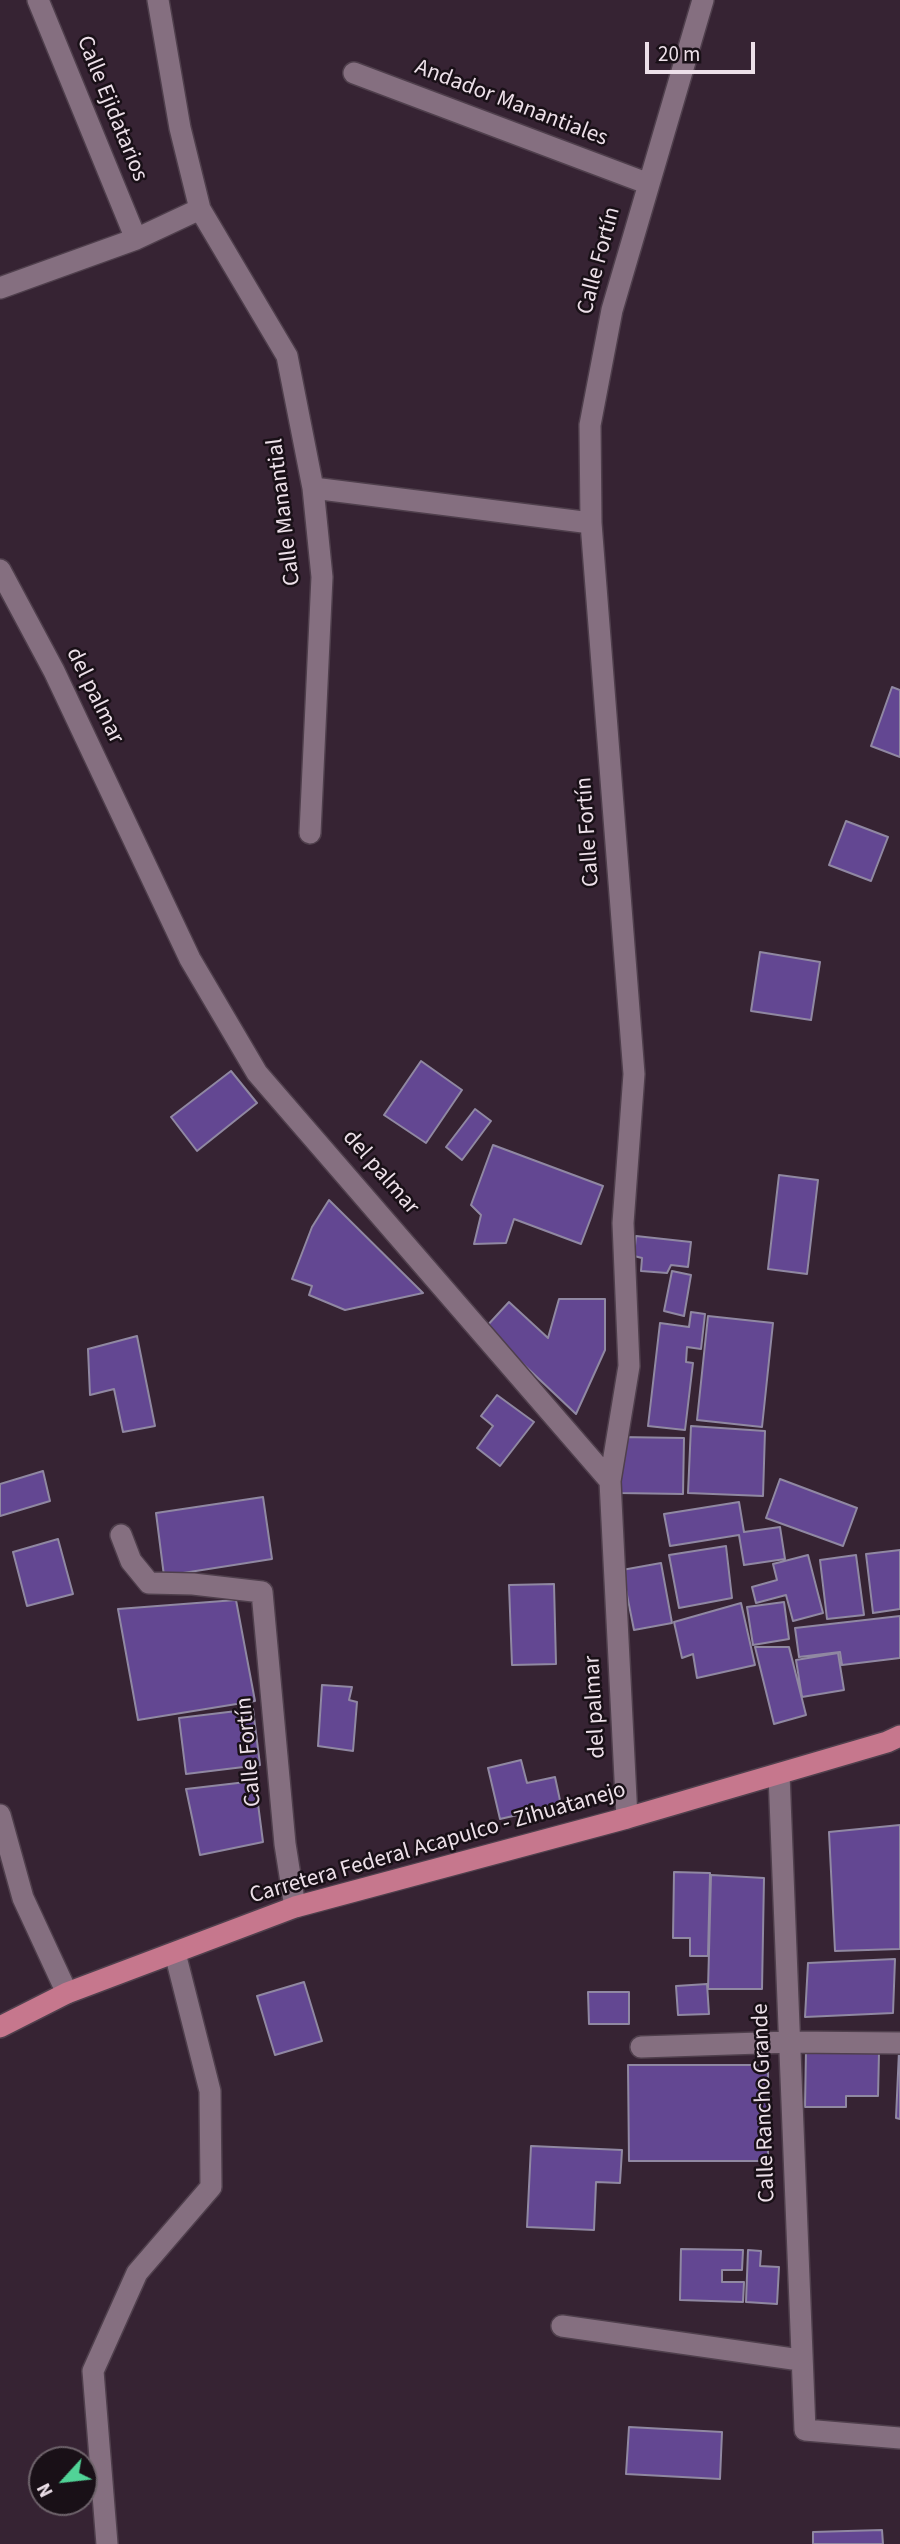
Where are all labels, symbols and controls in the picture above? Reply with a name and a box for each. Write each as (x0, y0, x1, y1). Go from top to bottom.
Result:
scale bar (648, 28, 758, 72)
street label: Calle Ejidatarios (69, 32, 153, 186)
text: 20 m (658, 39, 700, 69)
street label: Andador Manantiales (411, 55, 611, 153)
street label: Calle Fortín (572, 204, 628, 318)
street label: Calle Manantial (262, 437, 308, 587)
street label: del palmar (59, 644, 129, 748)
street label: Calle Fortín (571, 776, 607, 888)
street label: del palmar (336, 1125, 424, 1221)
street label: del palmar (580, 1655, 612, 1759)
street label: Calle Fortín (231, 1696, 269, 1808)
street label: Carretera Federal Acapulco - Zihuatanejo (247, 1777, 629, 1911)
street label: Calle Rancho Grande (748, 2003, 782, 2203)
north arrow (28, 2446, 98, 2516)
text: N (31, 2478, 61, 2502)

